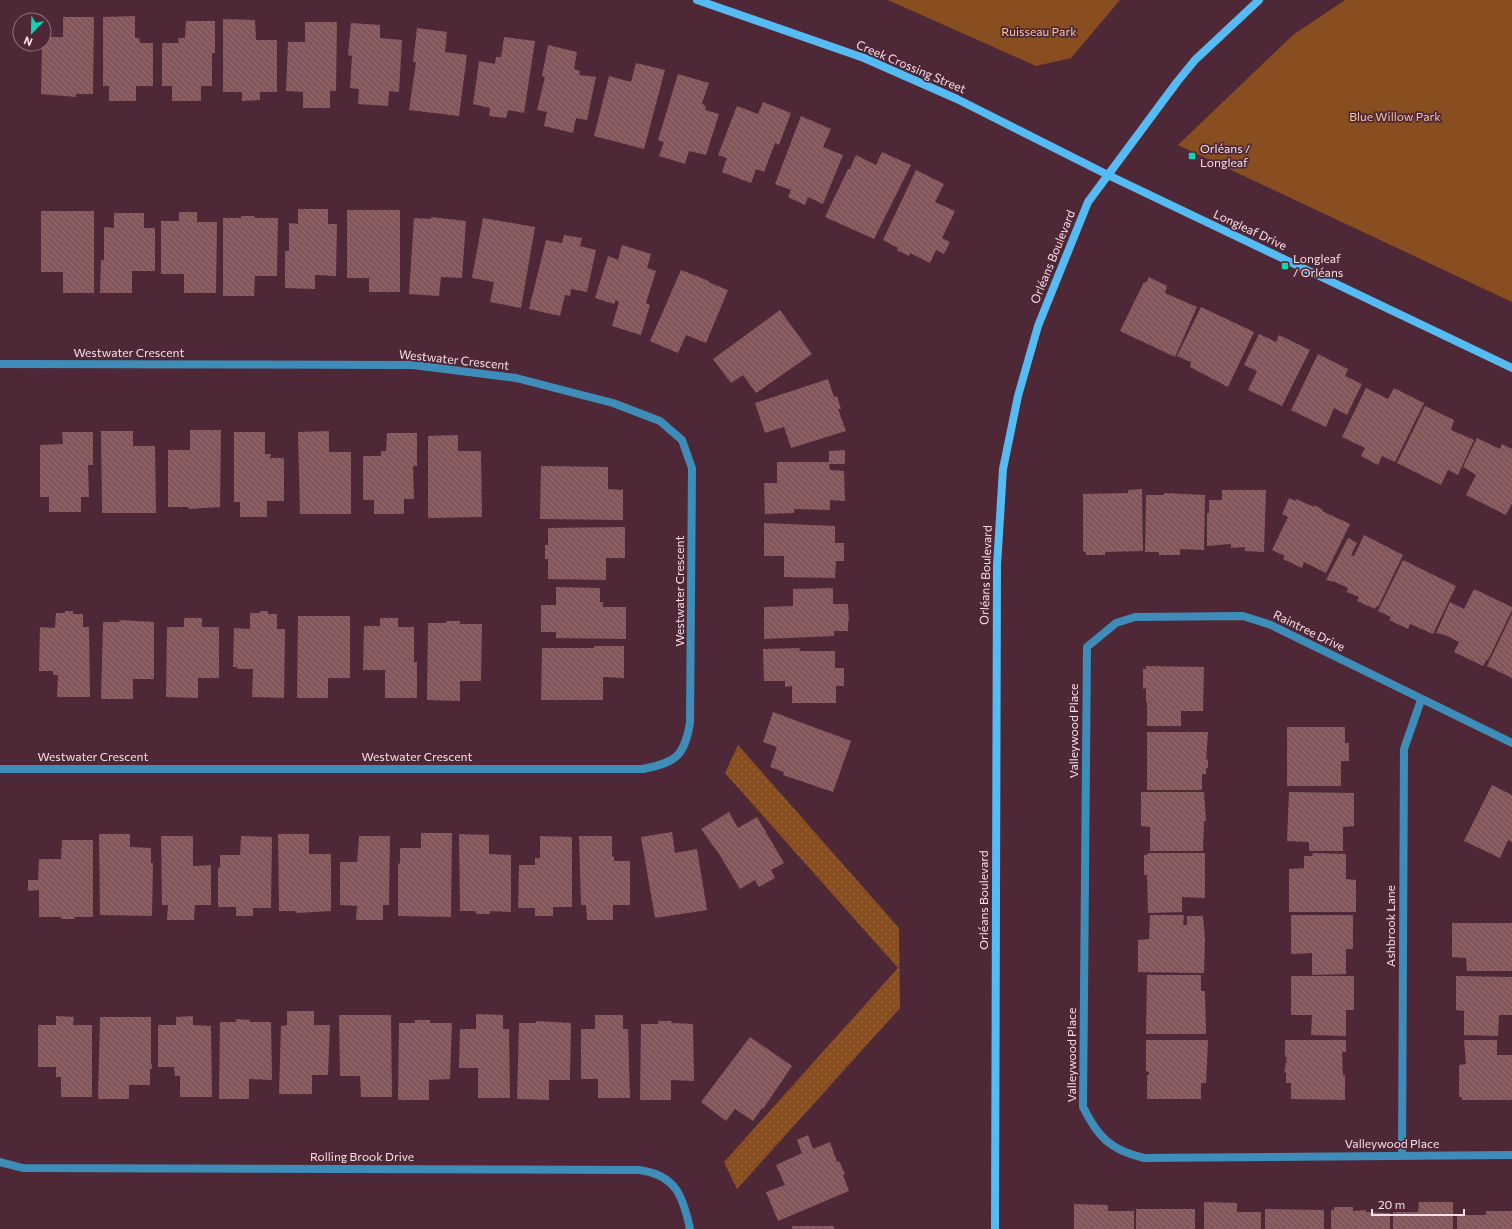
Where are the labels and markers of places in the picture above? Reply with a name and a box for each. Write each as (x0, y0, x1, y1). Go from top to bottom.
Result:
place label: Orléans / Longleaf (1200, 141, 1250, 169)
marker: Orléans / Longleaf (1187, 151, 1197, 161)
place label: Longleaf / Orléans (1293, 251, 1343, 279)
marker: Longleaf / Orléans (1280, 261, 1290, 271)

